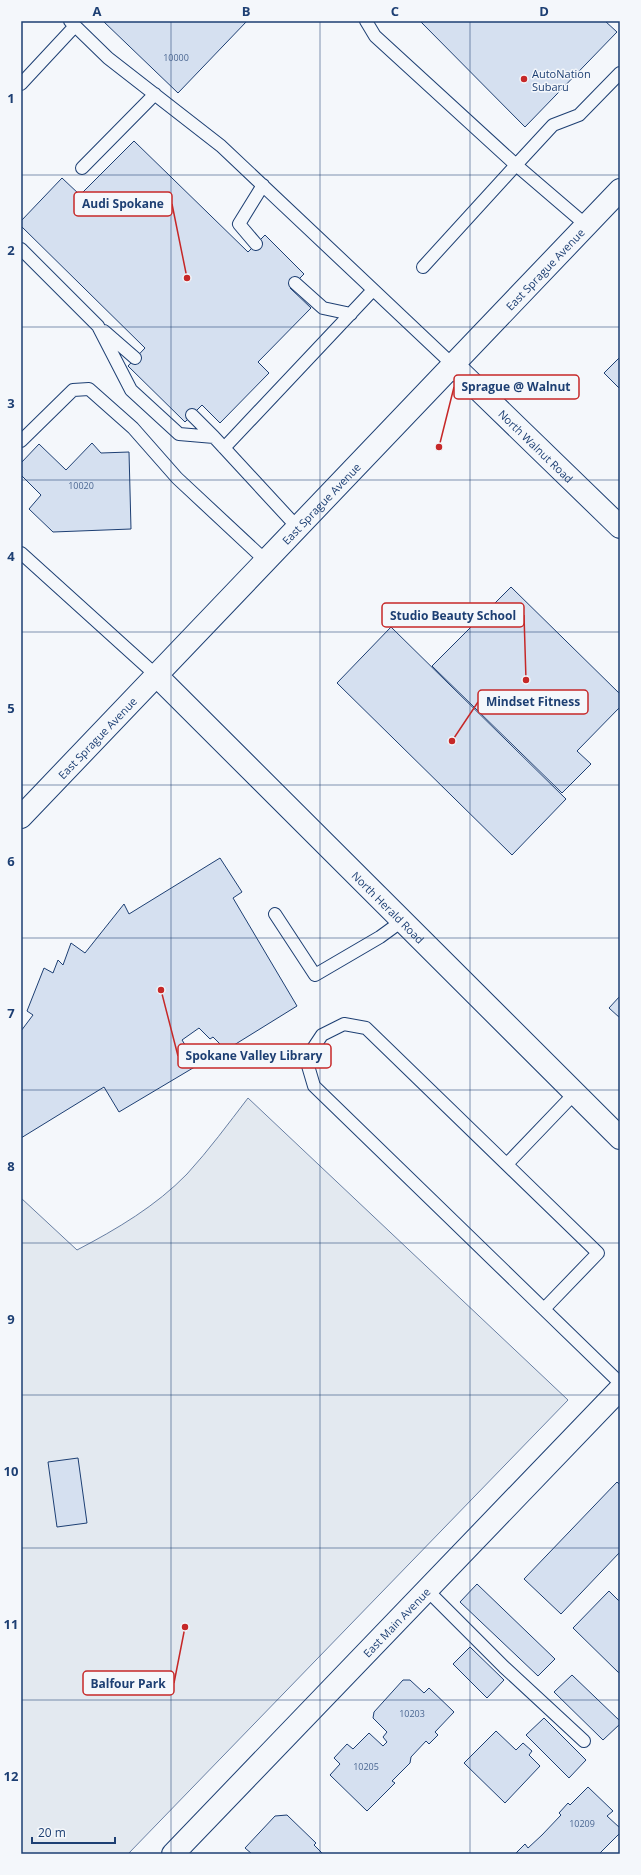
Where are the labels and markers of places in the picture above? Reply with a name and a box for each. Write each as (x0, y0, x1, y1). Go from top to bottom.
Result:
place label: AutoNation Subaru (532, 66, 591, 94)
marker: AutoNation Subaru (519, 74, 529, 84)
callout: Audi Spokane (74, 192, 172, 216)
callout: Sprague @ Walnut (454, 375, 579, 399)
callout: Studio Beauty School (382, 603, 524, 627)
callout: Mindset Fitness (478, 690, 588, 714)
callout: Spokane Valley Library (178, 1044, 331, 1068)
callout: Balfour Park (83, 1671, 174, 1695)

